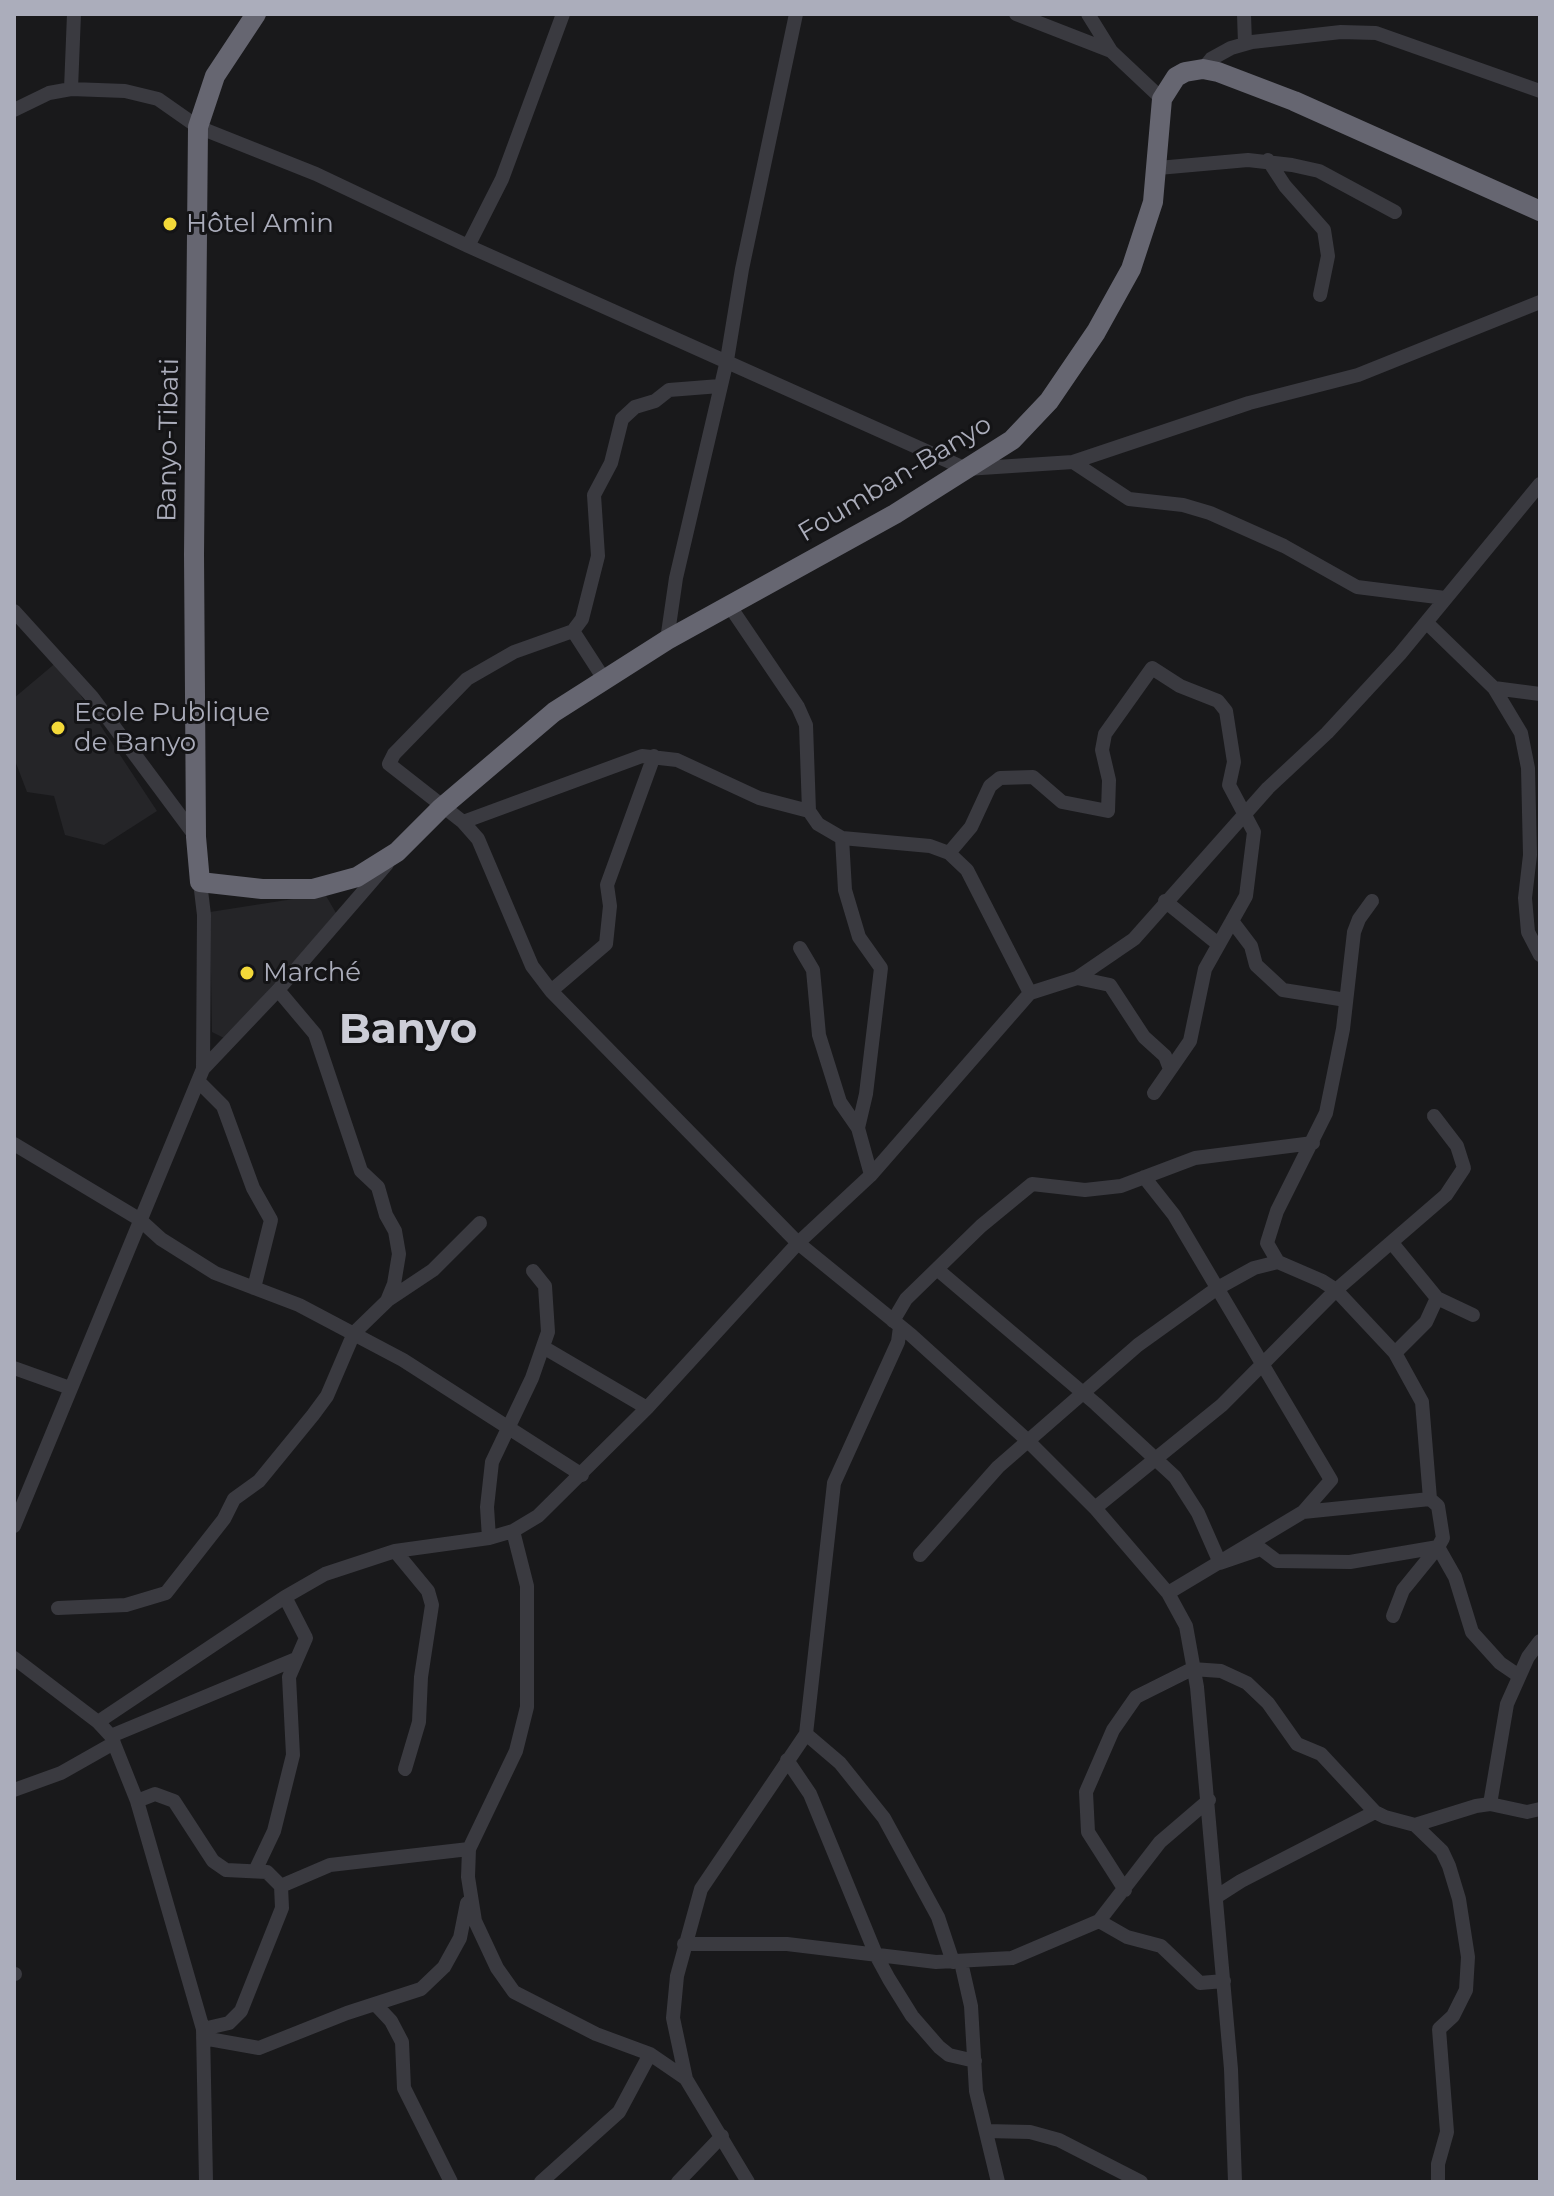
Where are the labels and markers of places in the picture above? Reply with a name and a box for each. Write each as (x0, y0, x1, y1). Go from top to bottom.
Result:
place label: Hôtel Amin (186, 208, 334, 240)
marker: Hôtel Amin (161, 215, 179, 233)
place label: Ecole Publique de Banyo (74, 697, 270, 758)
marker: Ecole Publique de Banyo (49, 719, 67, 737)
place label: Marché (263, 957, 361, 989)
marker: Marché (238, 964, 256, 982)

